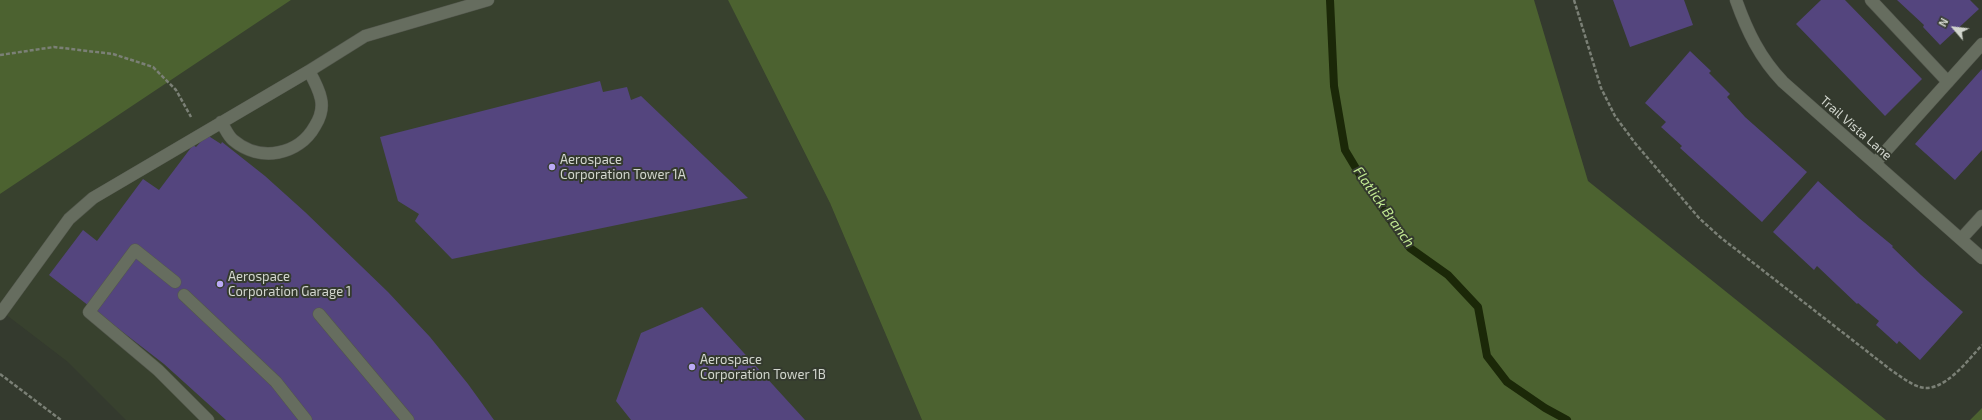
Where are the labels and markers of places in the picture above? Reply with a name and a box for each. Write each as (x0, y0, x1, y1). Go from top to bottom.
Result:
place label: Aerospace Corporation Tower 1A (560, 152, 686, 183)
marker: Aerospace Corporation Tower 1A (547, 162, 557, 172)
place label: Aerospace Corporation Garage 1 (228, 269, 351, 300)
marker: Aerospace Corporation Garage 1 (215, 279, 225, 289)
place label: Aerospace Corporation Tower 1B (700, 352, 826, 383)
marker: Aerospace Corporation Tower 1B (687, 362, 697, 372)

